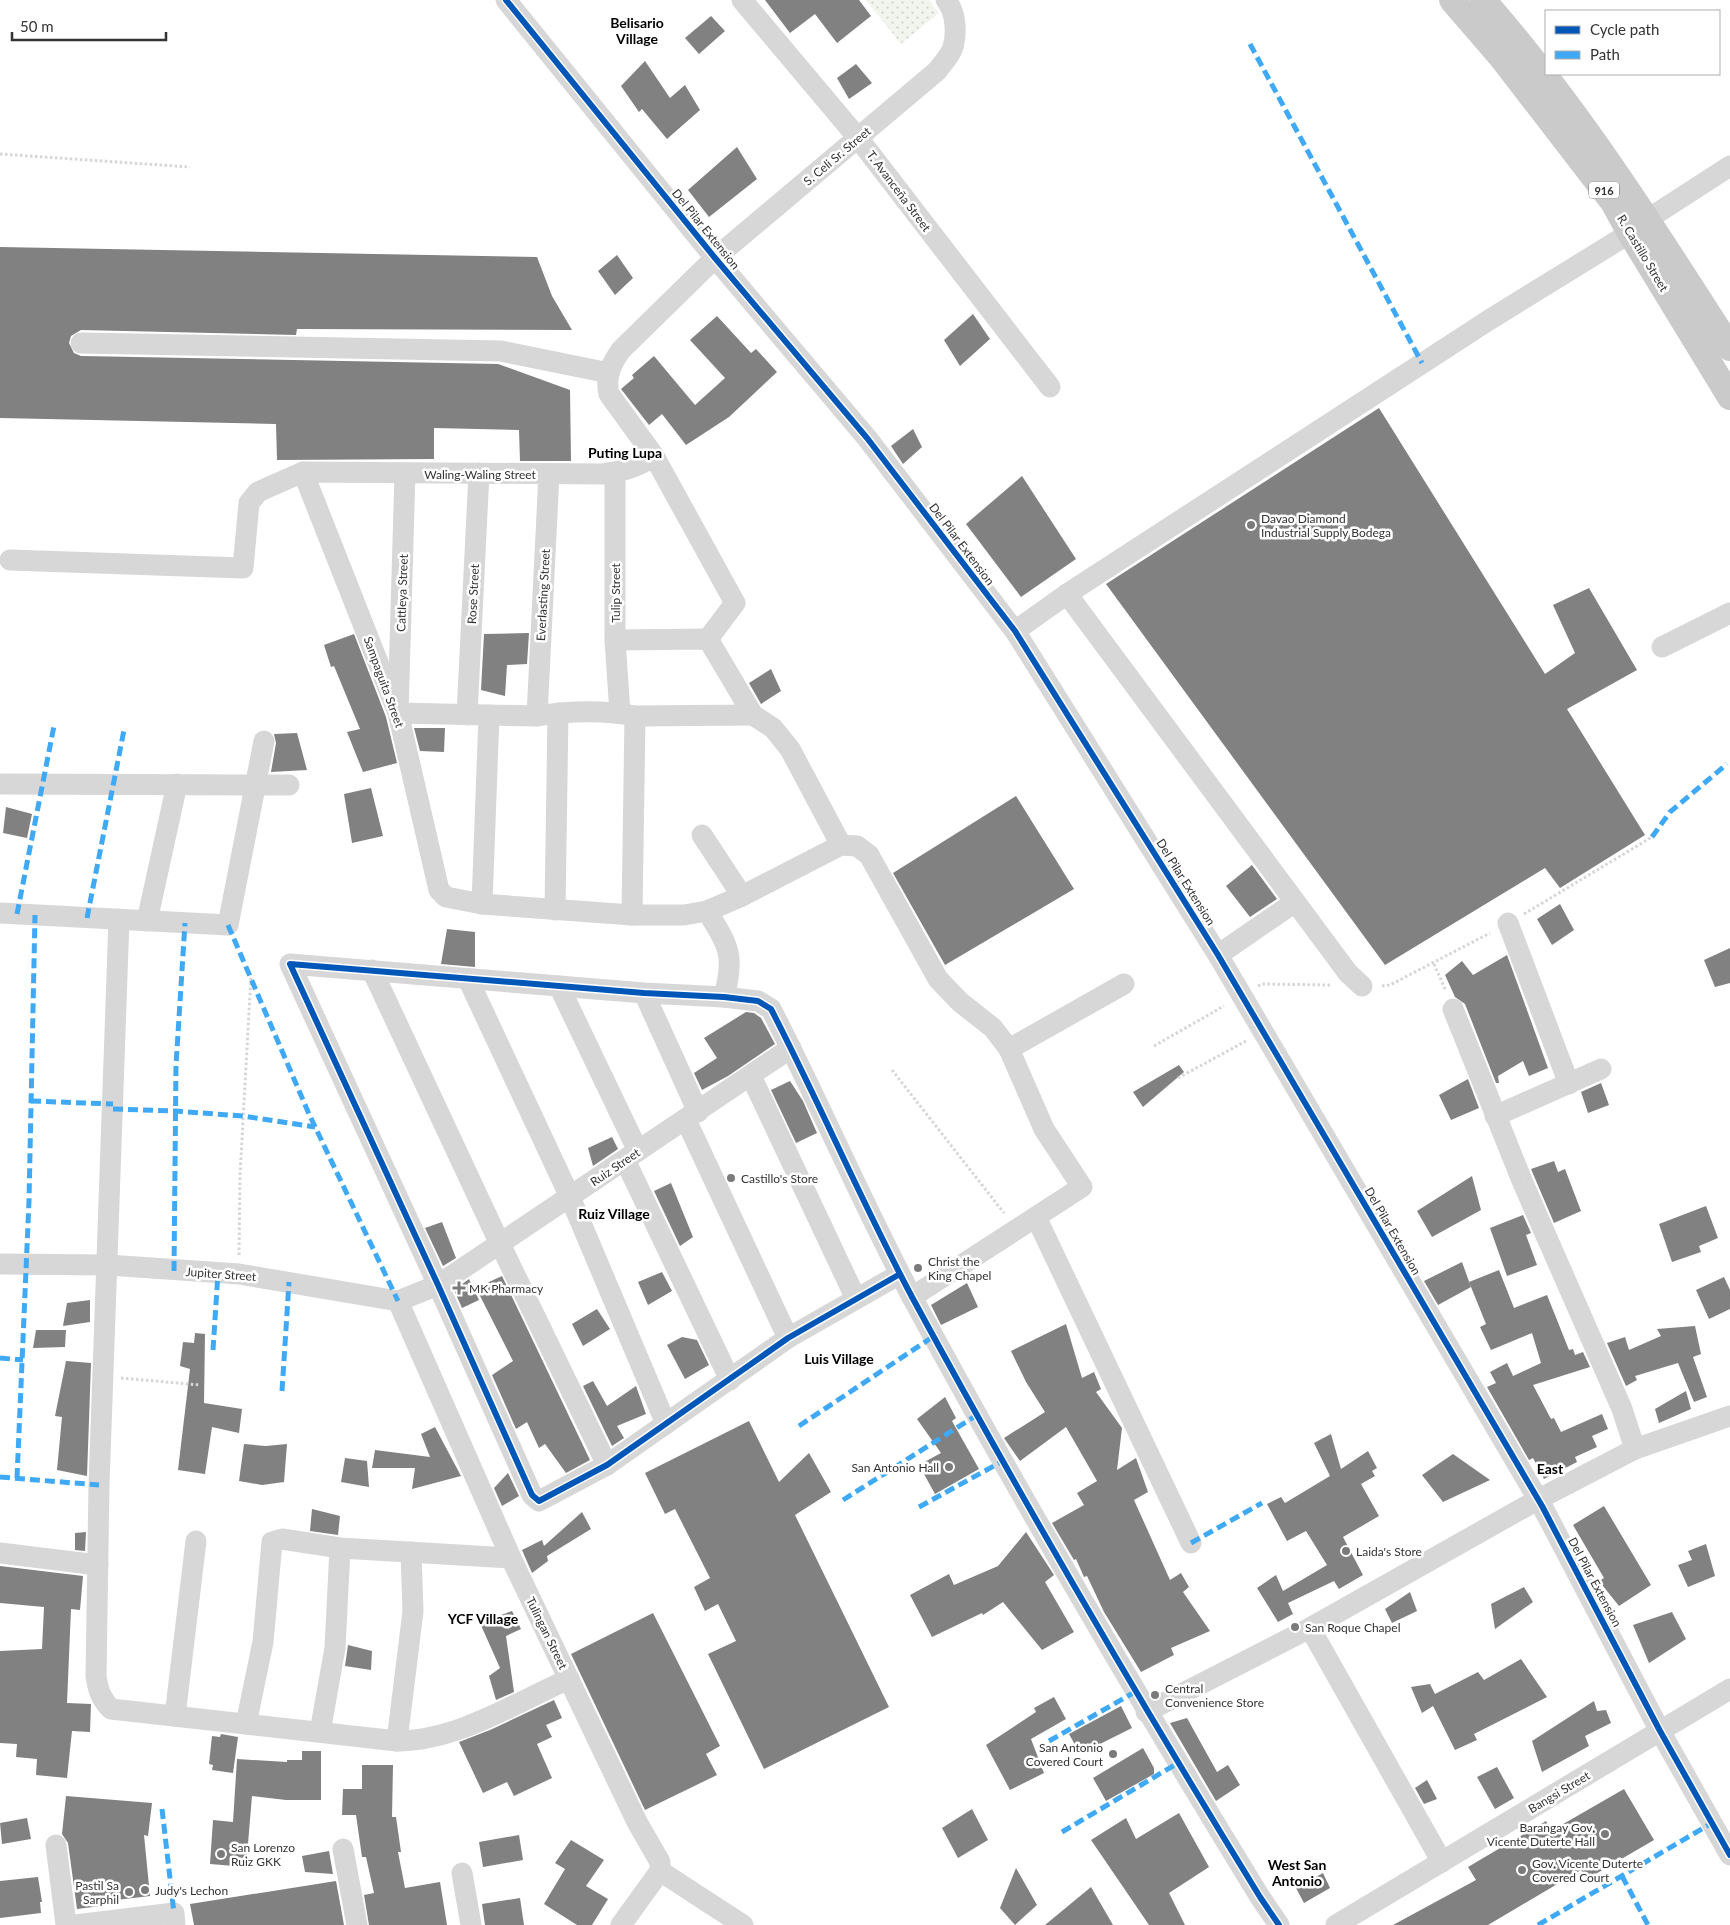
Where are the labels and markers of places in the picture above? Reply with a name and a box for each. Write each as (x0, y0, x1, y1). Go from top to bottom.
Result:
place label: Davao Diamond Industrial Supply Bodega (1261, 511, 1391, 540)
marker: Davao Diamond Industrial Supply Bodega (1245, 519, 1257, 531)
place label: Castillo's Store (741, 1171, 818, 1186)
marker: Castillo's Store (725, 1172, 737, 1184)
place label: Christ the King Chapel (928, 1254, 991, 1283)
marker: Christ the King Chapel (912, 1262, 924, 1274)
place label: MK Pharmacy (469, 1281, 544, 1296)
marker: MK Pharmacy (453, 1282, 465, 1294)
place label: San Antonio Hall (851, 1460, 939, 1475)
marker: San Antonio Hall (943, 1461, 955, 1473)
place label: Laida's Store (1356, 1544, 1422, 1559)
marker: Laida's Store (1340, 1545, 1352, 1557)
place label: San Roque Chapel (1305, 1620, 1400, 1635)
marker: San Roque Chapel (1289, 1621, 1301, 1633)
place label: Central Convenience Store (1165, 1681, 1264, 1710)
marker: Central Convenience Store (1149, 1689, 1161, 1701)
place label: San Antonio Covered Court (1026, 1740, 1104, 1769)
marker: San Antonio Covered Court (1107, 1748, 1119, 1760)
place label: Barangay Gov. Vicente Duterte Hall (1487, 1820, 1595, 1849)
marker: Barangay Gov. Vicente Duterte Hall (1599, 1828, 1611, 1840)
place label: San Lorenzo Ruiz GKK (231, 1840, 295, 1869)
marker: San Lorenzo Ruiz GKK (215, 1848, 227, 1860)
place label: Gov. Vicente Duterte Covered Court (1532, 1856, 1643, 1885)
marker: Gov. Vicente Duterte Covered Court (1516, 1864, 1528, 1876)
place label: Pastil Sa Sarphil (75, 1878, 119, 1907)
place label: Judy's Lechon (155, 1883, 228, 1898)
marker: Judy's Lechon (139, 1884, 151, 1896)
marker: Pastil Sa Sarphil (123, 1886, 135, 1898)

